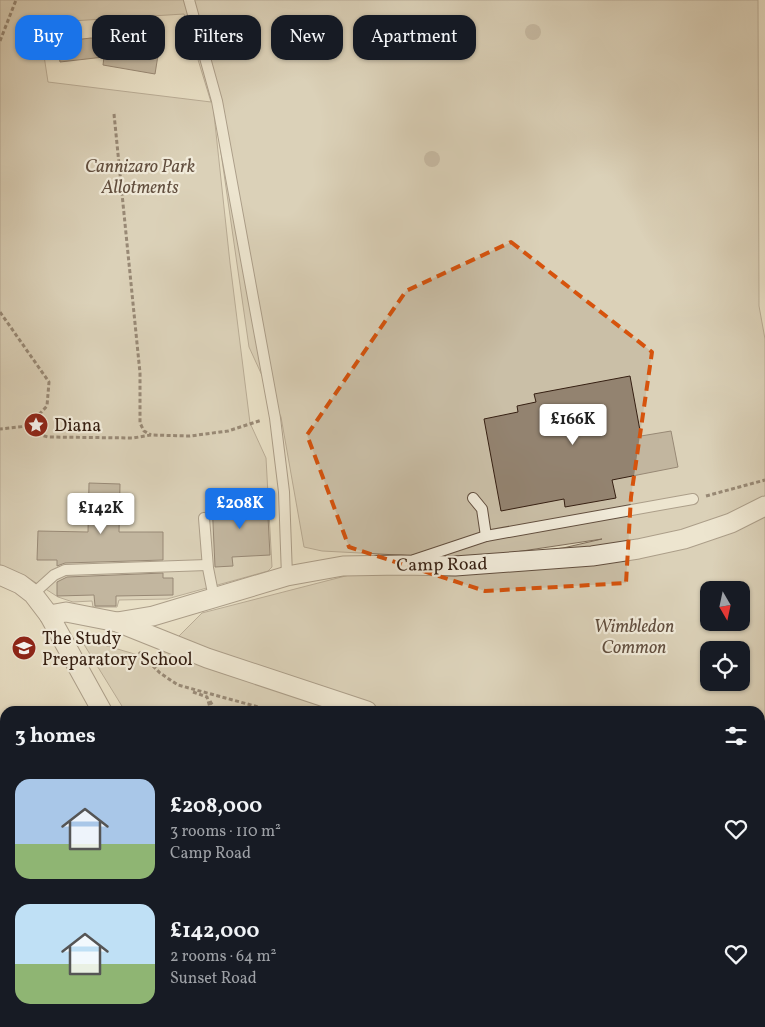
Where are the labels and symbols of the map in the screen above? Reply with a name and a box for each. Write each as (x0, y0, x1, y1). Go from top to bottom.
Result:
park label: Cannizaro Park Allotments (85, 155, 195, 201)
pin: £166K (538, 404, 608, 446)
place icon: Diana (23, 412, 49, 438)
place label: Diana (54, 414, 101, 439)
pin: £208K (205, 488, 275, 530)
pin: £142K (66, 492, 136, 535)
street label: Camp Road (396, 552, 488, 579)
north arrow (700, 581, 750, 631)
park label: Wimbledon Common (594, 615, 674, 661)
place label: The Study Preparatory School (42, 627, 193, 673)
school or university icon: The Study Preparatory School (11, 635, 37, 661)

